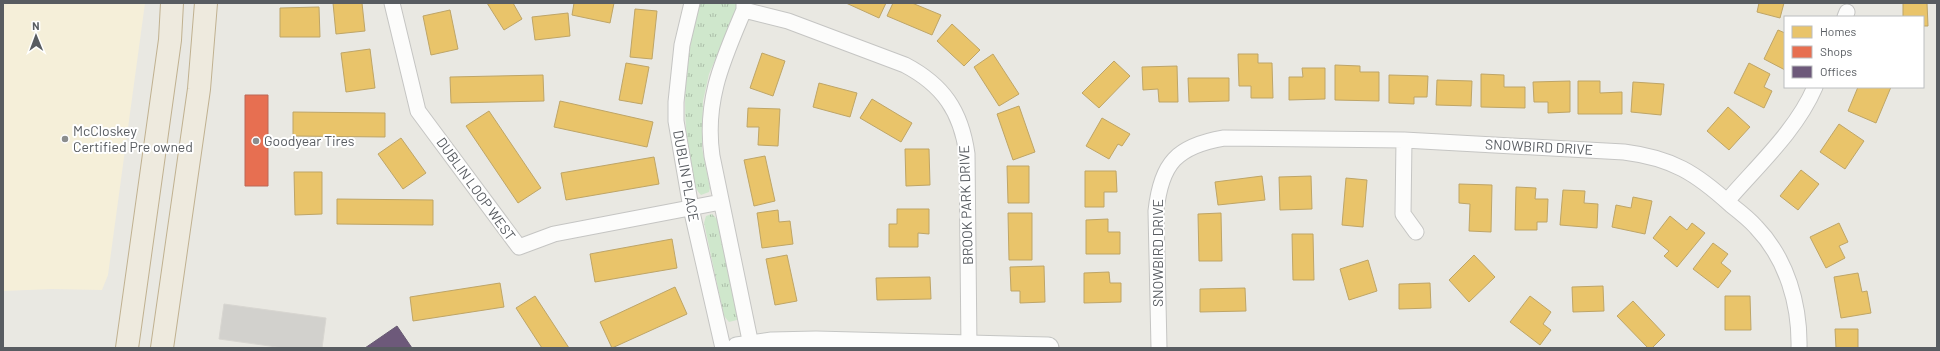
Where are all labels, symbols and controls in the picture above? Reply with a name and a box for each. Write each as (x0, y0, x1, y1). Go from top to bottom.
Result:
north arrow (16, 16, 56, 56)
legend (1784, 16, 1924, 88)
text: N (32, 19, 40, 32)
text: Homes (1820, 24, 1857, 38)
text: Shops (1820, 44, 1853, 58)
text: Offices (1820, 64, 1857, 78)
place label: McCloskey Certified Pre owned (73, 122, 193, 155)
street label: DUBLIN PLACE (670, 129, 703, 223)
place label: Goodyear Tires (264, 132, 355, 149)
marker: McCloskey Certified Pre owned (60, 134, 70, 144)
street label: DUBLIN LOOP WEST (433, 134, 520, 244)
street label: SNOWBIRD DRIVE (1485, 135, 1593, 158)
marker: Goodyear Tires (251, 136, 261, 146)
street label: BROOK PARK DRIVE (955, 145, 976, 265)
street label: SNOWBIRD DRIVE (1149, 199, 1166, 307)

